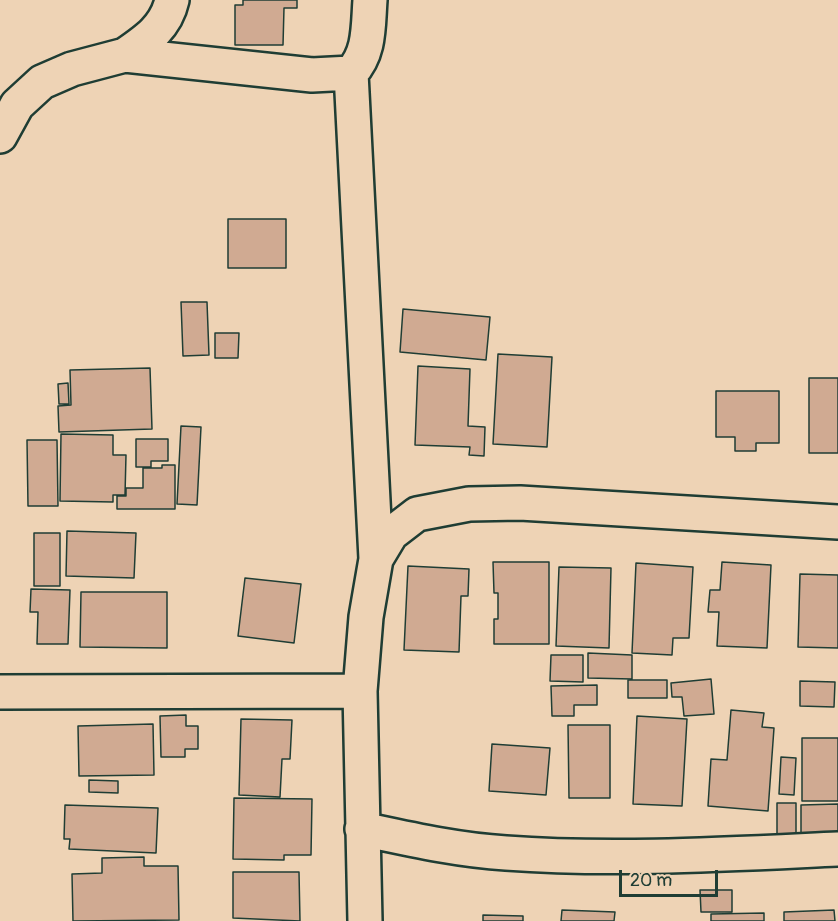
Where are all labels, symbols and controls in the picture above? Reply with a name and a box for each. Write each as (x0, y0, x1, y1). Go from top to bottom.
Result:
scale bar (622, 858, 721, 896)
text: 20 m (630, 869, 672, 892)

